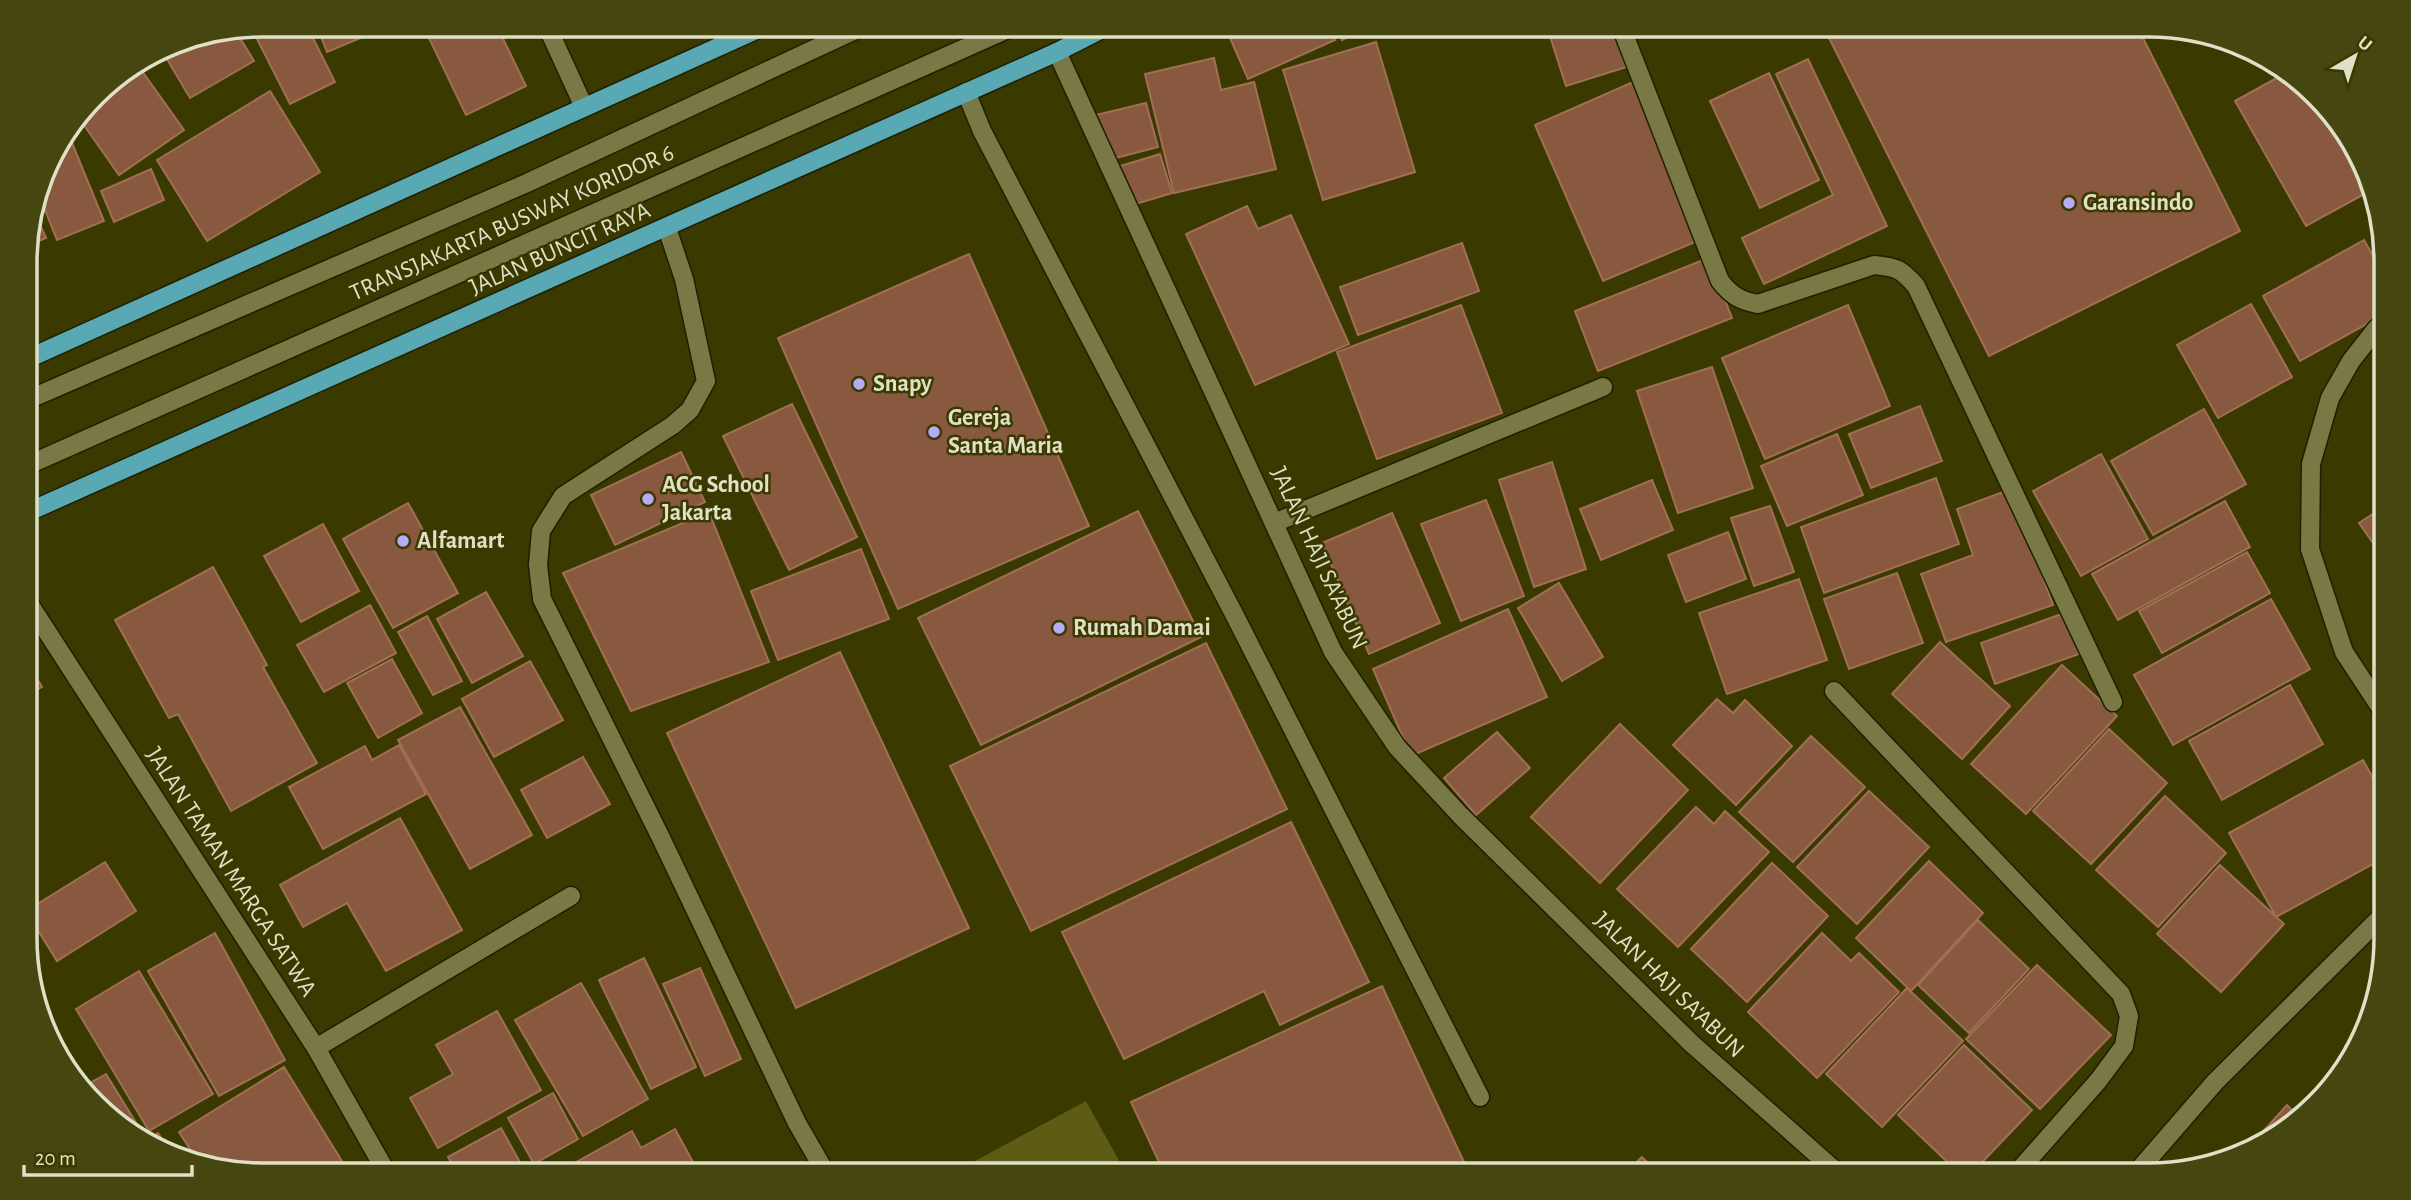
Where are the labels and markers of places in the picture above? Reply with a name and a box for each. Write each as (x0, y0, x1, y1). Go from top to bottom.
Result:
place label: Garansindo (2083, 191, 2194, 215)
marker: Garansindo (2061, 195, 2077, 211)
place label: Snapy (873, 372, 932, 396)
marker: Snapy (851, 376, 867, 392)
place label: Gereja Santa Maria (948, 406, 1063, 458)
marker: Gereja Santa Maria (926, 424, 942, 440)
place label: ACG School Jakarta (662, 473, 770, 525)
marker: ACG School Jakarta (640, 491, 656, 507)
place label: Alfamart (417, 529, 504, 553)
marker: Alfamart (395, 533, 411, 549)
place label: Rumah Damai (1073, 616, 1211, 640)
marker: Rumah Damai (1051, 620, 1067, 636)

